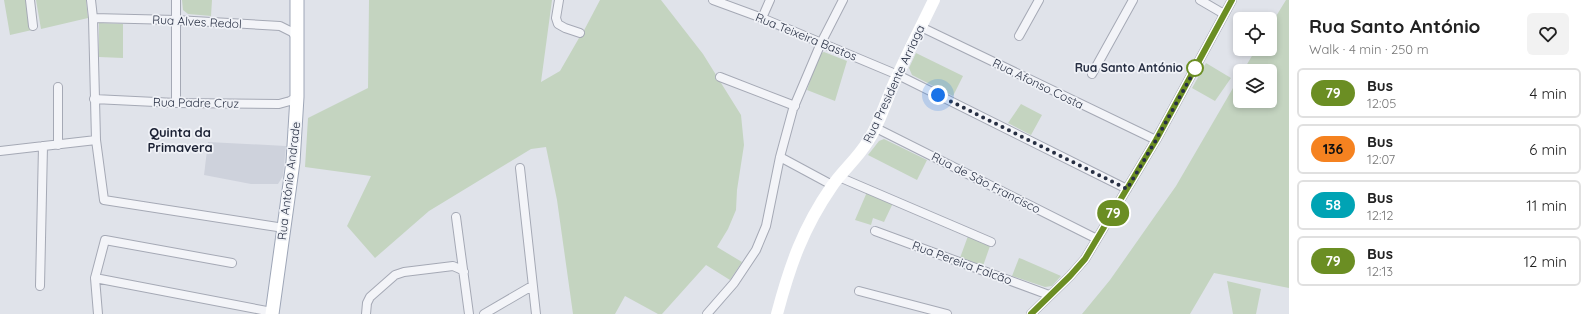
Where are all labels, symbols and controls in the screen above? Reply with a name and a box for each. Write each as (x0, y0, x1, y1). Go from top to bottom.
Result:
street label: Rua Teixeira Bastos (753, 9, 859, 64)
street label: Rua Alves Redol (152, 12, 242, 31)
map controls (1233, 12, 1277, 108)
button: locate (1233, 12, 1277, 56)
button: heart (1527, 13, 1569, 55)
text: Rua Santo António (1309, 14, 1480, 38)
street label: Rua Presidente Arriaga (860, 22, 927, 145)
text: Walk · 4 min · 250 m (1309, 41, 1429, 57)
street label: Rua Afonso Costa (990, 55, 1086, 112)
marker: Rua Santo António (1186, 59, 1204, 77)
place label: Rua Santo António (1075, 60, 1184, 75)
button: layers (1233, 64, 1277, 108)
text: Bus (1367, 76, 1393, 95)
text: 79 (1325, 84, 1341, 102)
text: 4 min (1529, 84, 1567, 103)
your location (928, 85, 948, 105)
street label: Rua Padre Cruz (153, 94, 240, 111)
text: 12:05 (1367, 95, 1396, 111)
street label: Rua António Andrade (274, 121, 303, 241)
district label: Quinta da Primavera (147, 124, 213, 155)
text: Bus (1367, 132, 1393, 151)
text: 136 (1323, 140, 1343, 158)
text: 6 min (1529, 140, 1567, 159)
street label: Rua de São Francisco (929, 149, 1043, 217)
text: 12:07 (1367, 151, 1395, 167)
text: Bus (1367, 188, 1393, 207)
text: 58 (1325, 196, 1341, 214)
text: 11 min (1526, 196, 1567, 215)
line badge: 79 (1095, 200, 1131, 226)
text: 79 (1105, 204, 1121, 222)
text: 12:12 (1367, 207, 1393, 223)
street label: Rua Pereira Falcão (910, 238, 1014, 288)
text: Bus (1367, 244, 1393, 263)
text: 79 (1325, 252, 1341, 270)
text: 12 min (1523, 252, 1567, 271)
text: 12:13 (1367, 263, 1393, 279)

